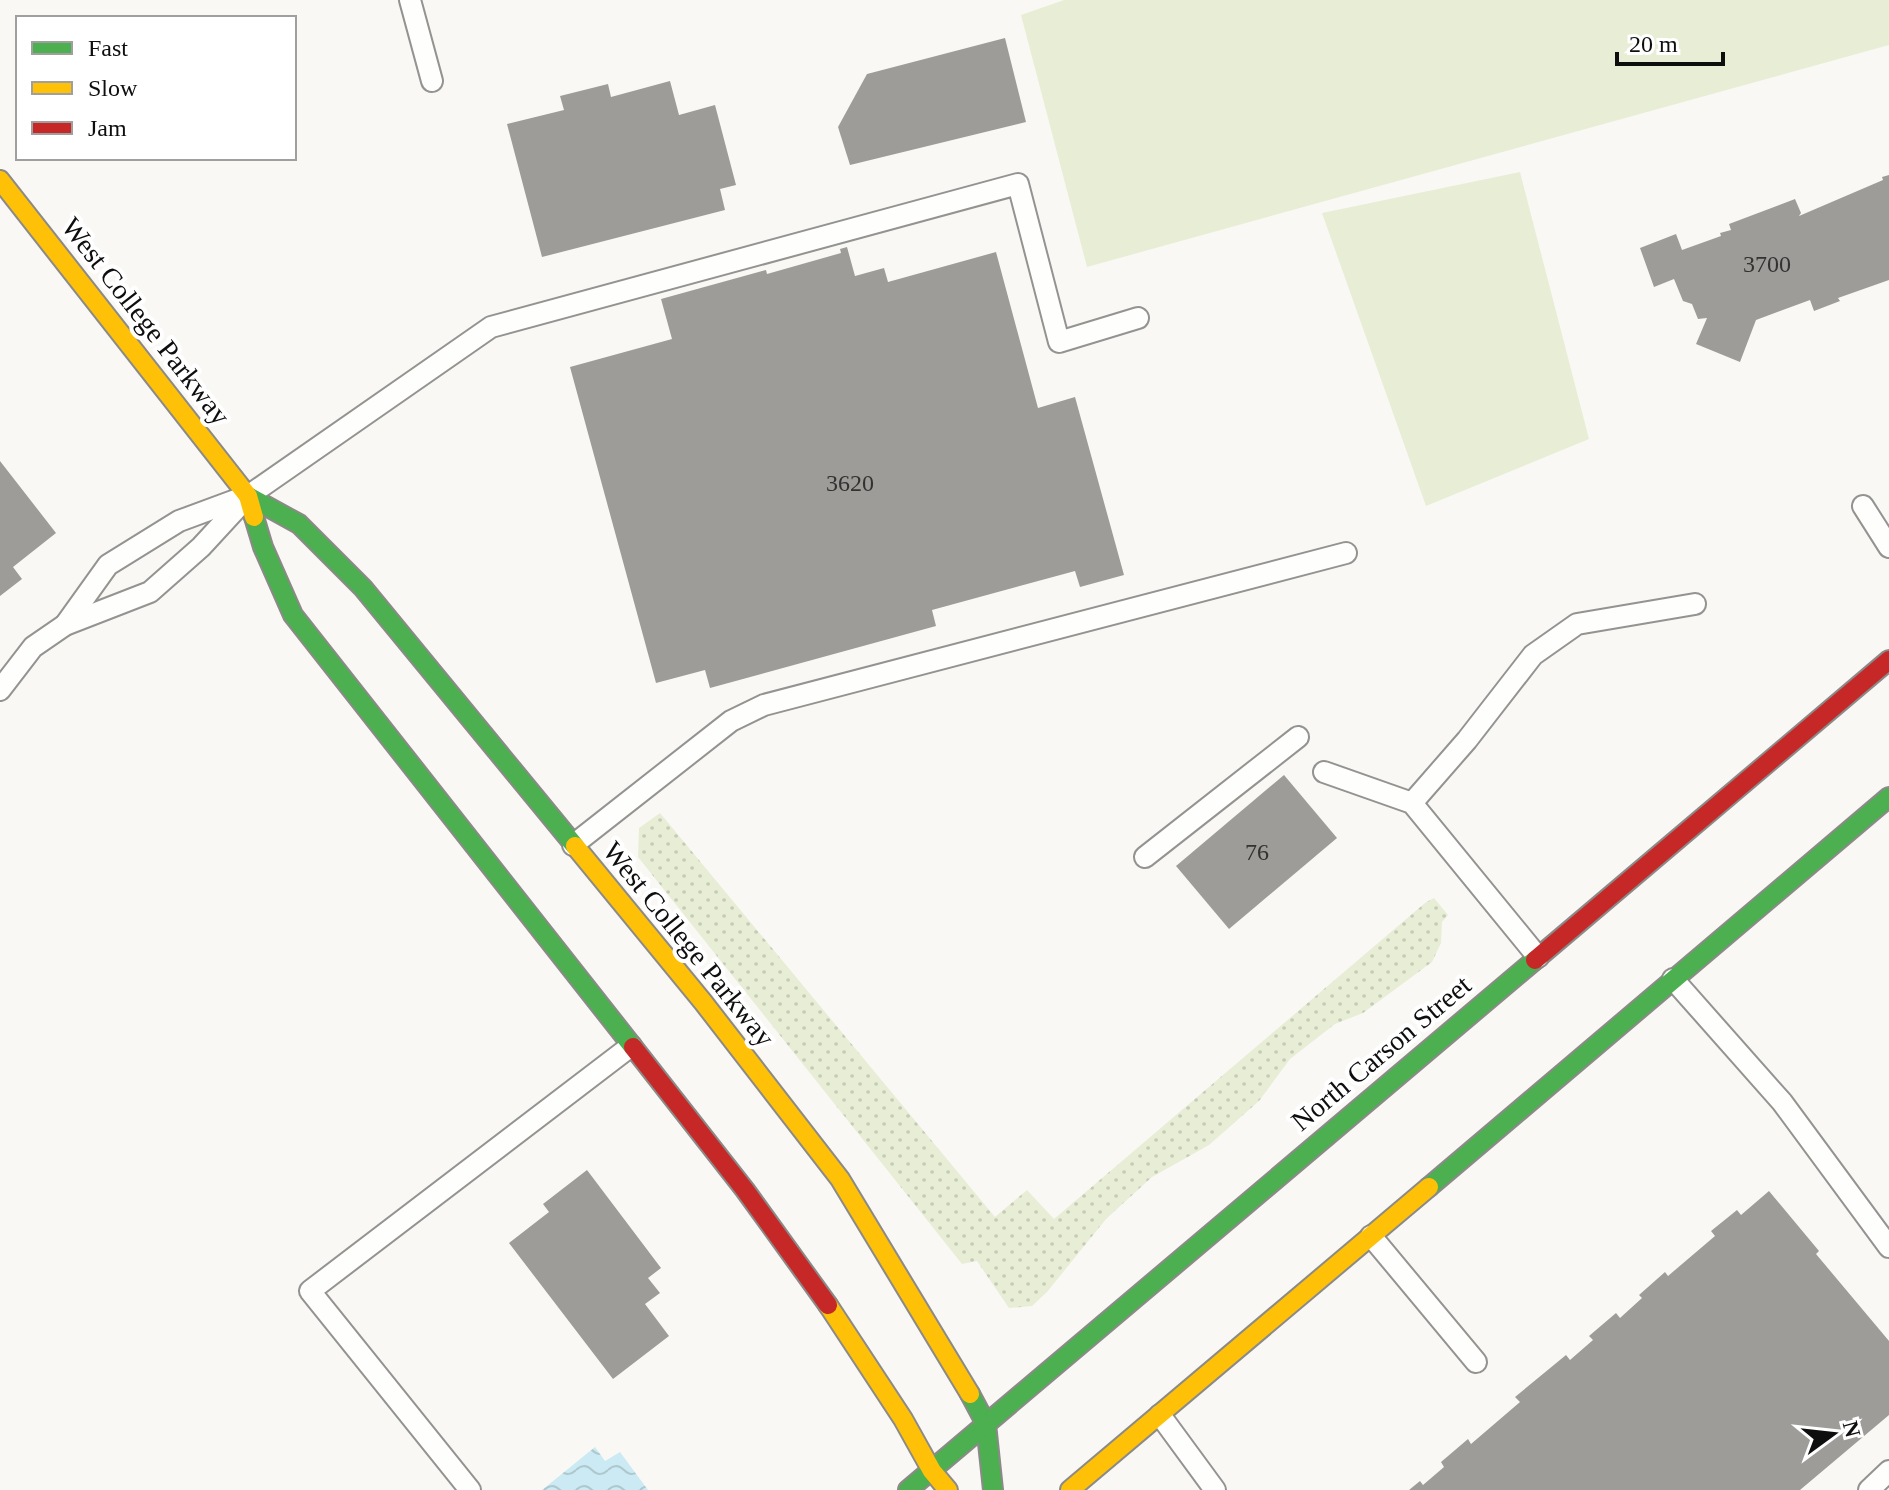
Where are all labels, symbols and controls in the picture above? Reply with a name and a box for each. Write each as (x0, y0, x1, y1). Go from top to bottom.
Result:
legend (16, 16, 296, 160)
scale bar (1617, 16, 1723, 66)
text: 20 m (1629, 31, 1678, 57)
text: Fast (88, 35, 128, 61)
text: Slow (88, 75, 138, 101)
text: Jam (88, 115, 127, 141)
street label: West College Parkway (55, 211, 237, 431)
house number: 3700 (1743, 251, 1791, 277)
house number: 3620 (826, 470, 874, 496)
street label: West College Parkway (597, 835, 781, 1053)
house number: 76 (1245, 839, 1269, 865)
street label: North Carson Street (1285, 969, 1477, 1137)
north arrow (1793, 1394, 1873, 1474)
text: N (1838, 1418, 1866, 1440)

